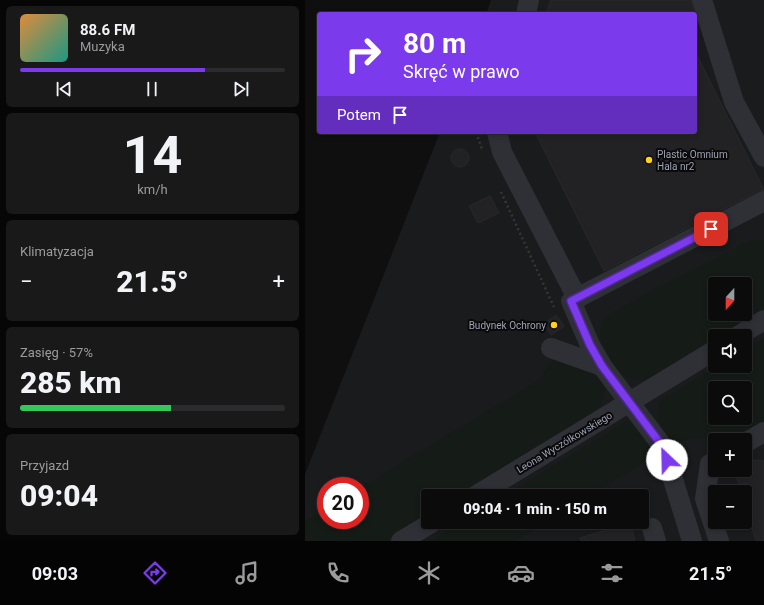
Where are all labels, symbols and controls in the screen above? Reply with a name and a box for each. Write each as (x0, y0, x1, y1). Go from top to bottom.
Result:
text: 88.6 FM (80, 21, 135, 39)
text: 80 m (403, 27, 466, 60)
icon: right (337, 28, 389, 80)
text: Muzyka (80, 39, 125, 54)
text: Skręć w prawo (403, 61, 520, 82)
icon: previous (53, 78, 75, 100)
icon: pause (141, 78, 163, 100)
icon: next (230, 78, 252, 100)
icon: arrive (389, 104, 411, 126)
text: Potem (337, 106, 381, 124)
text: 14 (123, 125, 182, 186)
place label: Plastic Omnium Hala nr2 (657, 149, 728, 172)
marker: Plastic Omnium Hala nr2 (644, 155, 654, 165)
text: km/h (137, 182, 168, 197)
pin (694, 212, 728, 246)
icon: arrive (700, 218, 722, 240)
text: Klimatyzacja (20, 244, 94, 259)
text: 21.5° (116, 264, 189, 299)
text: − (20, 269, 33, 294)
text: + (273, 269, 285, 294)
north arrow (708, 277, 752, 321)
map controls (708, 277, 752, 529)
place label: Budynek Ochrony (469, 320, 546, 331)
marker: Budynek Ochrony (549, 320, 559, 330)
button: sound (708, 329, 752, 373)
text: Zasięg · 57% (20, 345, 93, 360)
text: 285 km (20, 365, 122, 400)
button: search (708, 381, 752, 425)
street label: Leona Wyczółkowskiego (515, 409, 614, 475)
button: + (708, 433, 752, 477)
position arrow (646, 439, 688, 481)
text: Przyjazd (20, 458, 69, 473)
speed limit sign: 20 (317, 477, 369, 529)
text: 09:04 (20, 478, 98, 513)
button: − (708, 485, 752, 529)
text: 09:04 · 1 min · 150 m (463, 500, 607, 518)
icon: directions (141, 559, 169, 587)
icon: music (233, 559, 261, 587)
icon: phone (324, 559, 352, 587)
icon: climate (415, 559, 443, 587)
icon: car (507, 559, 535, 587)
icon: filters (598, 559, 626, 587)
text: 09:03 (32, 563, 78, 584)
text: 21.5° (689, 563, 732, 584)

